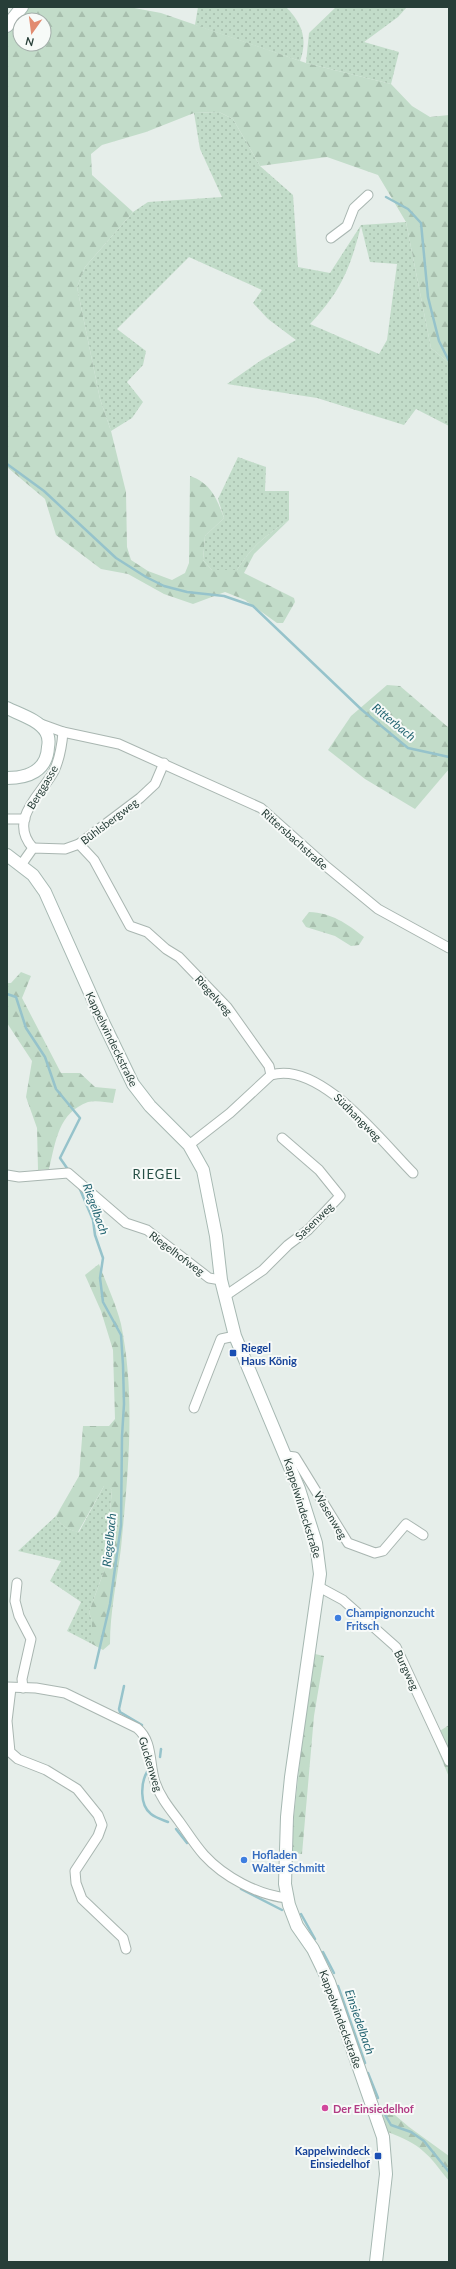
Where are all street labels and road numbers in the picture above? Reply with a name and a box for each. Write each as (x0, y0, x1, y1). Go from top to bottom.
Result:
street label: Berggasse (24, 763, 60, 811)
street label: Bühlsbergweg (78, 795, 140, 847)
street label: Rittersbachstraße (259, 806, 331, 872)
street label: Riegelweg (193, 972, 236, 1018)
street label: Kappelwindeckstraße (83, 989, 141, 1089)
street label: Südhangweg (332, 1091, 385, 1144)
street label: Sasenweg (292, 1199, 336, 1242)
street label: Riegelhofweg (147, 1228, 207, 1278)
street label: Kappelwindeckstraße (282, 1456, 324, 1560)
street label: Wasenweg (312, 1489, 350, 1541)
street label: Burgweg (392, 1648, 422, 1692)
street label: Guckenweg (137, 1735, 166, 1793)
street label: Kappelwindeckstraße (317, 1968, 365, 2070)

